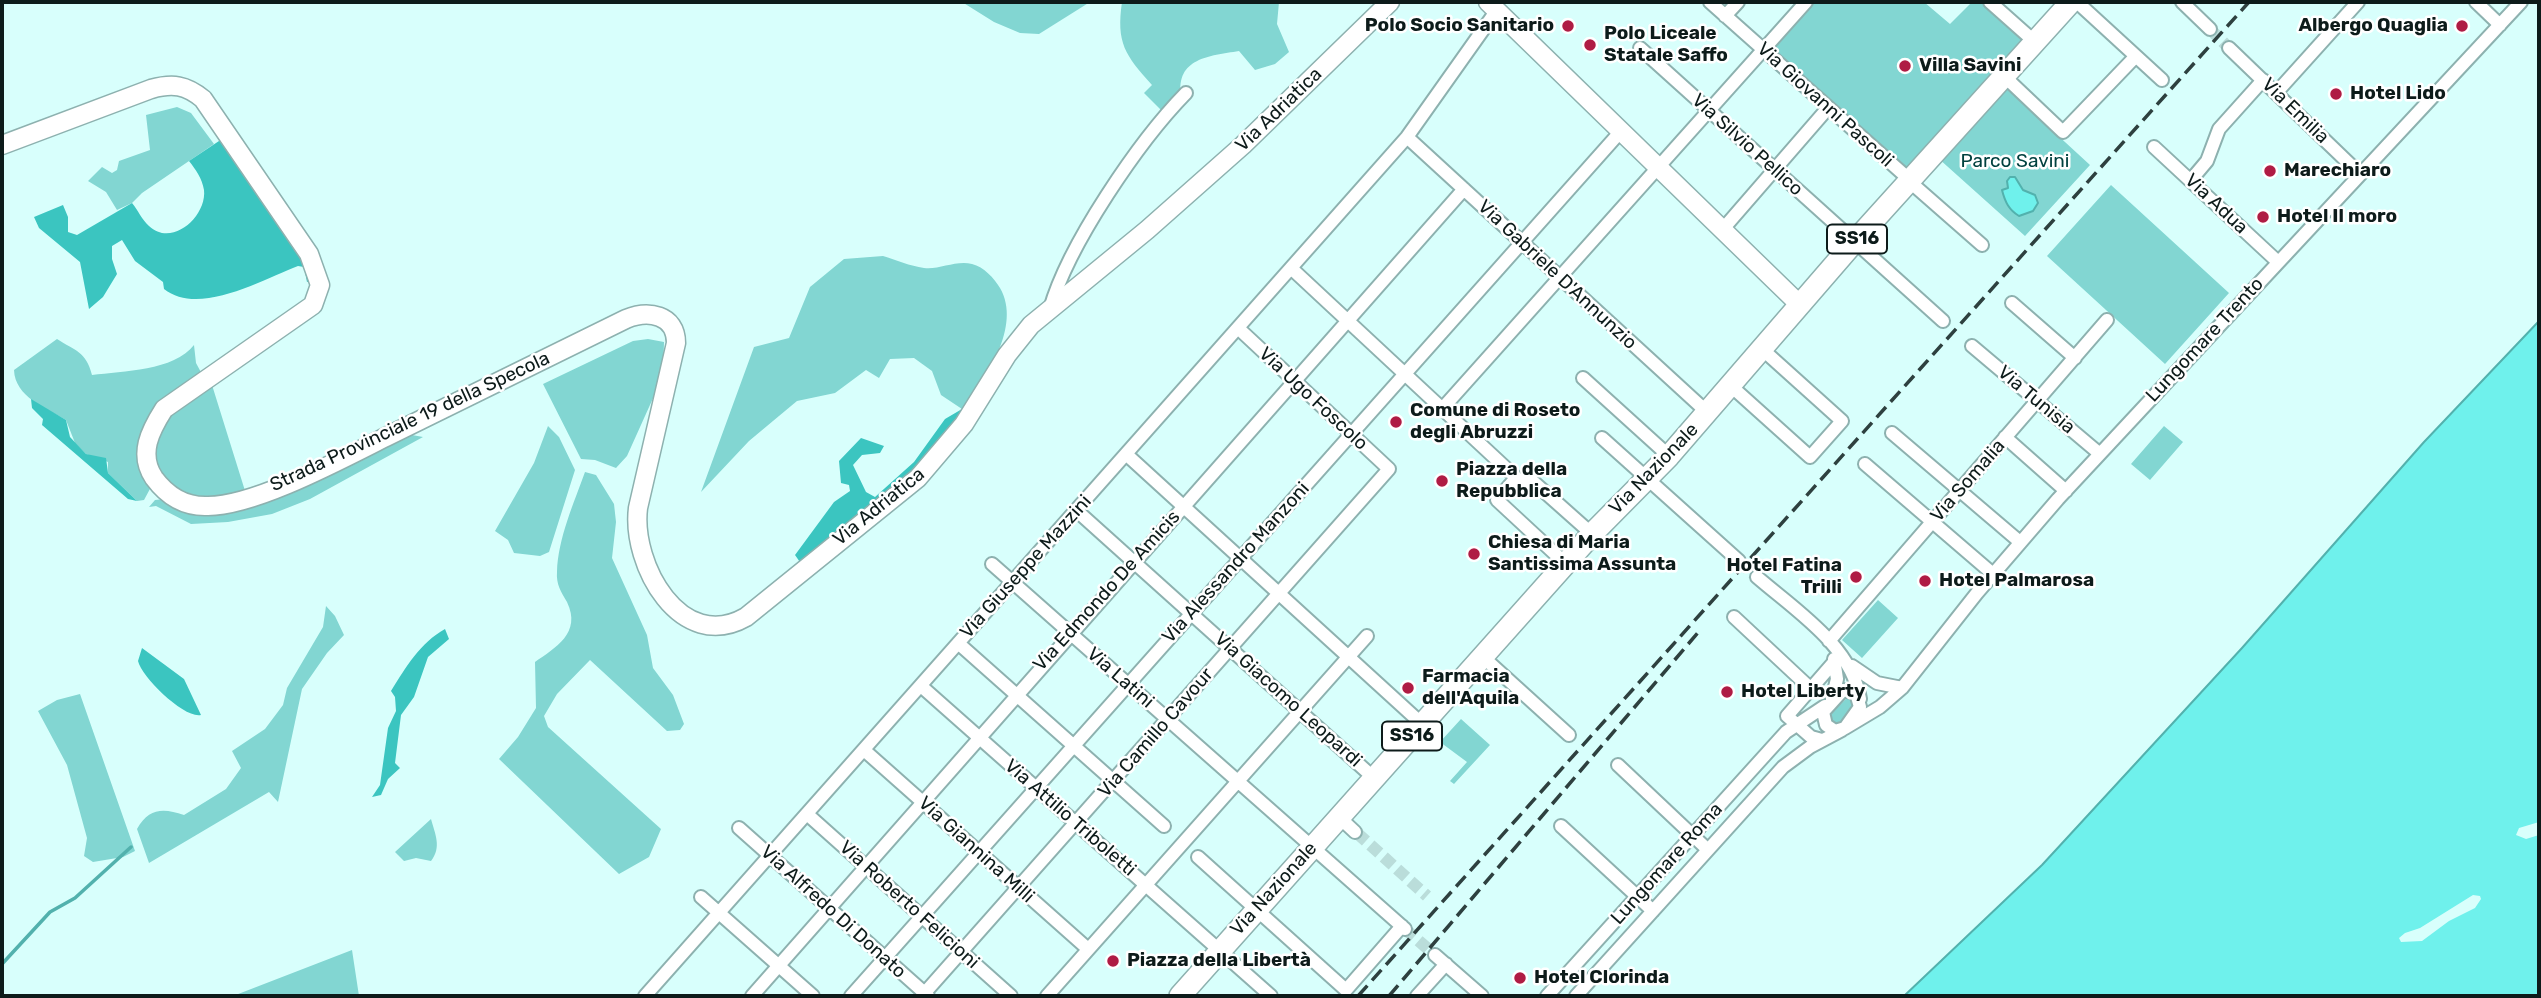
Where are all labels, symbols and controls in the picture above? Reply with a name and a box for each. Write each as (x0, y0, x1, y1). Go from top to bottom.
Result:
place label: Polo Socio Sanitario (1365, 15, 1554, 37)
place label: Albergo Quaglia (2298, 15, 2448, 37)
marker: Polo Socio Sanitario (1560, 18, 1576, 34)
marker: Albergo Quaglia (2454, 18, 2470, 34)
place label: Polo Liceale Statale Saffo (1604, 23, 1728, 67)
marker: Polo Liceale Statale Saffo (1582, 37, 1598, 53)
street label: Via Giovanni Pascoli (1752, 38, 1898, 172)
place label: Villa Savini (1919, 55, 2021, 77)
marker: Villa Savini (1897, 58, 1913, 74)
street label: Via Adriatica (1231, 63, 1327, 157)
street label: Via Emilia (2257, 73, 2333, 149)
place label: Hotel Lido (2350, 83, 2446, 105)
marker: Hotel Lido (2328, 86, 2344, 102)
street label: Via Silvio Pellico (1687, 89, 1807, 201)
park label: Parco Savini (1961, 151, 2069, 173)
place label: Marechiaro (2284, 160, 2391, 182)
marker: Marechiaro (2262, 163, 2278, 179)
street label: Via Adua (2180, 169, 2252, 239)
street label: Via Gabriele D'Annunzio (1473, 195, 1641, 355)
place label: Hotel Il moro (2277, 206, 2397, 228)
marker: Hotel Il moro (2255, 209, 2271, 225)
road number: SS16 (1827, 225, 1887, 254)
street label: Lungomare Trento (2141, 273, 2269, 407)
street label: Via Ugo Foscolo (1254, 343, 1372, 455)
street label: Strada Provinciale 19 della Specola (267, 347, 553, 497)
street label: Via Tunisia (1993, 361, 2079, 439)
place label: Comune di Roseto degli Abruzzi (1410, 400, 1580, 444)
marker: Comune di Roseto degli Abruzzi (1388, 414, 1404, 430)
street label: Via Nazionale (1605, 419, 1703, 519)
street label: Via Somalia (1926, 435, 2010, 527)
place label: Piazza della Repubblica (1456, 459, 1567, 503)
street label: Via Adriatica (829, 463, 929, 551)
marker: Piazza della Repubblica (1434, 473, 1450, 489)
street label: Via Alessandro Manzoni (1158, 478, 1314, 648)
street label: Via Giuseppe Mazzini (956, 491, 1096, 643)
street label: Via Edmondo De Amicis (1029, 506, 1185, 676)
place label: Chiesa di Maria Santissima Assunta (1488, 532, 1676, 576)
marker: Chiesa di Maria Santissima Assunta (1466, 546, 1482, 562)
place label: Hotel Fatina Trilli (1726, 555, 1842, 599)
marker: Hotel Fatina Trilli (1848, 569, 1864, 585)
place label: Hotel Palmarosa (1939, 570, 2094, 592)
marker: Hotel Palmarosa (1917, 573, 1933, 589)
street label: Via Giacomo Leopardi (1209, 628, 1367, 772)
street label: Via Latini (1082, 643, 1158, 713)
street label: Via Camillo Cavour (1094, 664, 1218, 802)
place label: Farmacia dell'Aquila (1422, 666, 1519, 710)
marker: Farmacia dell'Aquila (1400, 680, 1416, 696)
place label: Hotel Liberty (1741, 681, 1865, 703)
marker: Hotel Liberty (1719, 684, 1735, 700)
road number: SS16 (1382, 722, 1442, 750)
street label: Via Attilio Triboletti (1000, 755, 1140, 881)
street label: Via Giannina Milli (913, 792, 1039, 908)
street label: Lungomare Roma (1606, 798, 1728, 930)
street label: Via Roberto Felicioni (834, 836, 984, 974)
street label: Via Nazionale (1226, 837, 1322, 941)
street label: Via Alfredo Di Donato (756, 841, 910, 983)
place label: Piazza della Libertà (1127, 950, 1311, 972)
marker: Piazza della Libertà (1105, 953, 1121, 969)
place label: Hotel Clorinda (1534, 967, 1669, 989)
marker: Hotel Clorinda (1512, 970, 1528, 986)

